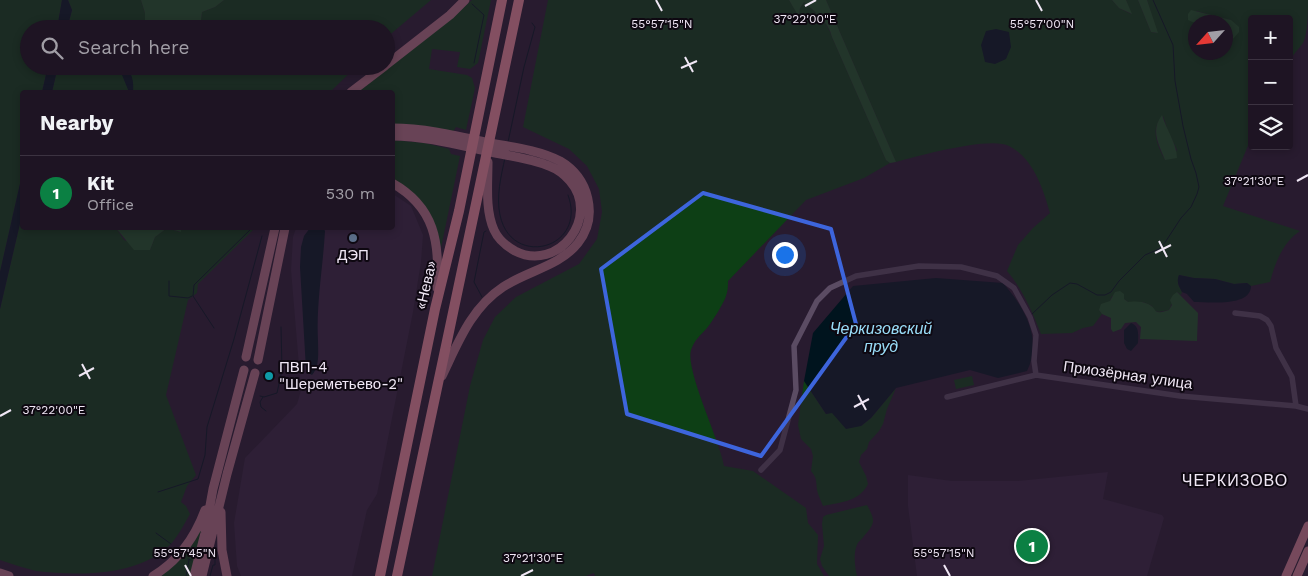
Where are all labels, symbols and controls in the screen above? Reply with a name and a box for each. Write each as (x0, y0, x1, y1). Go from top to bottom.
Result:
text: 37°22'00"E (774, 12, 837, 26)
north arrow (1188, 15, 1233, 60)
map controls (1248, 15, 1293, 150)
button: + (1248, 15, 1293, 60)
text: 55°57'15"N (631, 17, 693, 31)
text: 55°57'00"N (1010, 17, 1074, 31)
search box (20, 20, 395, 75)
icon: search (38, 34, 66, 62)
text: Search here (78, 36, 189, 59)
button: − (1248, 60, 1293, 105)
button: layers (1248, 105, 1293, 150)
text: Nearby (40, 110, 113, 135)
text: Kit (87, 172, 114, 195)
text: 37°21'30"E (1224, 174, 1284, 188)
text: 1 (53, 184, 59, 203)
text: 530 m (326, 184, 375, 203)
text: Office (87, 195, 134, 214)
marker: ДЭП (347, 232, 359, 244)
your location (772, 242, 798, 268)
place label: ДЭП (337, 246, 369, 264)
street label: «Нева» (412, 259, 440, 311)
water label: Черкизовский пруд (830, 319, 932, 356)
street label: Приозёрная улица (1062, 357, 1194, 393)
place label: ПВП-4 "Шереметьево-2" (279, 358, 403, 393)
marker: ПВП-4 "Шереметьево-2" (263, 370, 275, 382)
text: 37°22'00"E (23, 403, 86, 417)
district label: ЧЕРКИЗОВО (1182, 471, 1288, 490)
pin: 1 (1016, 527, 1048, 565)
text: 55°57'45"N (154, 546, 216, 560)
text: 55°57'15"N (913, 546, 975, 560)
text: 37°21'30"E (503, 551, 563, 565)

